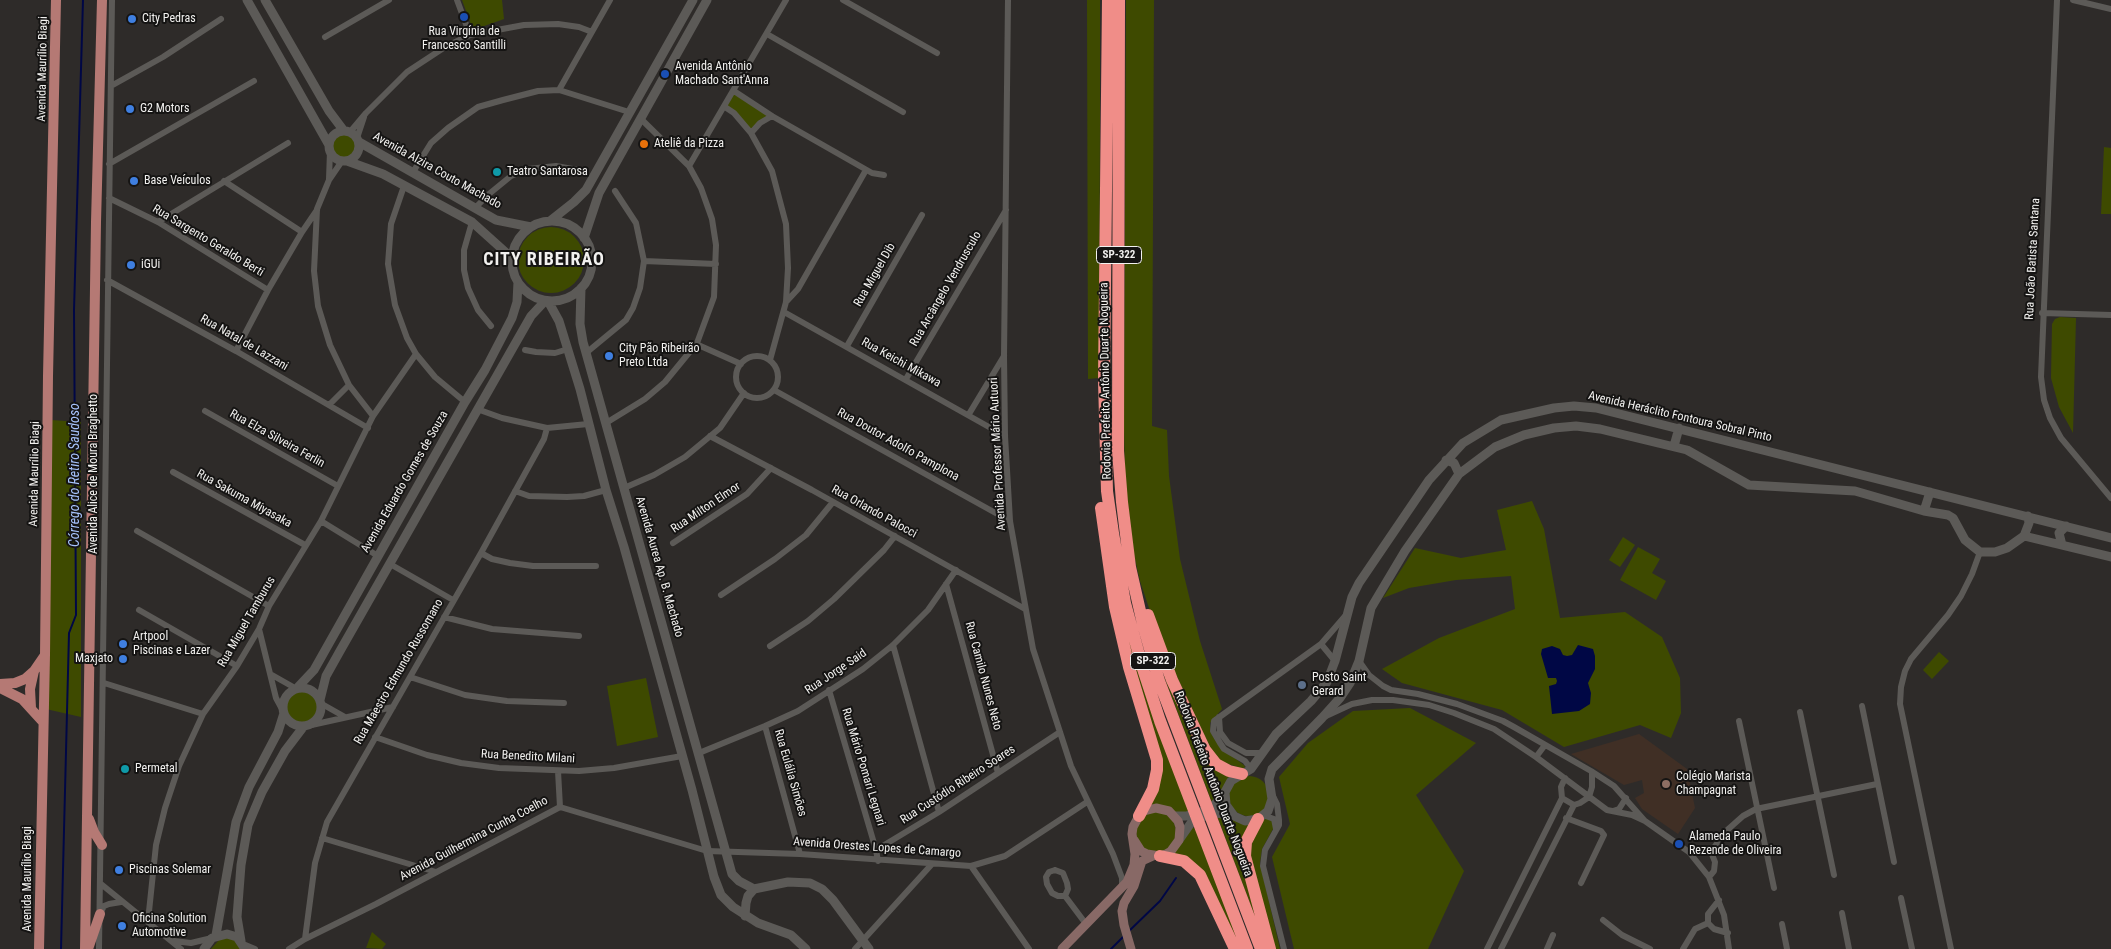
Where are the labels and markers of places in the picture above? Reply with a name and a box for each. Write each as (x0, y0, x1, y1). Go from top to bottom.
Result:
marker: Rua Virgínia de Francesco Santilli (458, 11, 470, 23)
place label: City Pedras (142, 12, 196, 26)
marker: City Pedras (126, 13, 138, 25)
place label: Rua Virgínia de Francesco Santilli (422, 25, 506, 53)
place label: Avenida Antônio Machado Sant'Anna (675, 60, 769, 88)
marker: Avenida Antônio Machado Sant'Anna (659, 68, 671, 80)
place label: G2 Motors (140, 102, 189, 116)
marker: G2 Motors (124, 103, 136, 115)
place label: Ateliê da Pizza (654, 137, 724, 151)
marker: Ateliê da Pizza (638, 138, 650, 150)
place label: Teatro Santarosa (507, 165, 588, 179)
marker: Teatro Santarosa (491, 166, 503, 178)
place label: Base Veículos (144, 174, 211, 188)
marker: Base Veículos (128, 175, 140, 187)
place label: iGUi (141, 258, 160, 272)
marker: iGUi (125, 259, 137, 271)
place label: City Pão Ribeirão Preto Ltda (619, 342, 700, 370)
marker: City Pão Ribeirão Preto Ltda (603, 350, 615, 362)
place label: Artpool Piscinas e Lazer (133, 630, 210, 658)
marker: Artpool Piscinas e Lazer (117, 638, 129, 650)
place label: Maxjato (75, 652, 113, 666)
marker: Maxjato (117, 653, 129, 665)
place label: Posto Saint Gerard (1312, 671, 1366, 699)
marker: Posto Saint Gerard (1296, 679, 1308, 691)
place label: Permetal (135, 762, 178, 776)
marker: Permetal (119, 763, 131, 775)
place label: Colégio Marista Champagnat (1676, 770, 1751, 798)
marker: Colégio Marista Champagnat (1660, 778, 1672, 790)
place label: Alameda Paulo Rezende de Oliveira (1689, 830, 1782, 858)
marker: Alameda Paulo Rezende de Oliveira (1673, 838, 1685, 850)
place label: Piscinas Solemar (129, 863, 211, 877)
marker: Piscinas Solemar (113, 864, 125, 876)
place label: Oficina Solution Automotive (132, 912, 207, 940)
marker: Oficina Solution Automotive (116, 920, 128, 932)

